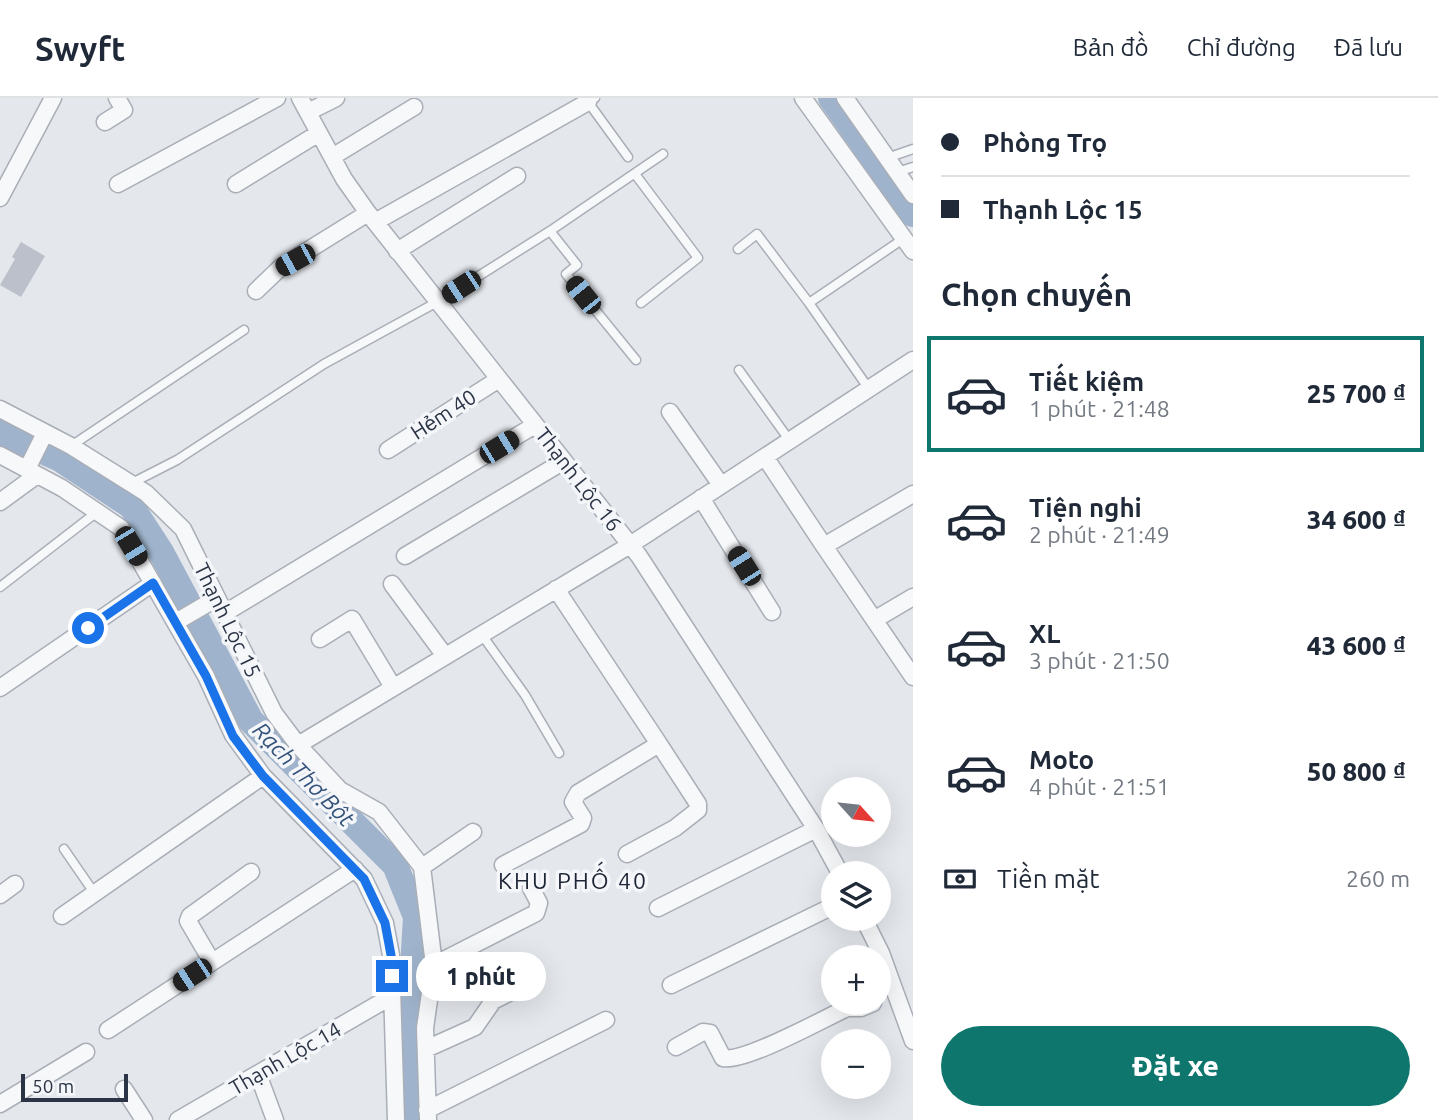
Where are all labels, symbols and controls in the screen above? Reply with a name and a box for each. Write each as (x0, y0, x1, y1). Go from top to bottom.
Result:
text: Swyft (35, 30, 125, 67)
text: Bản đồ (1073, 34, 1149, 61)
text: Chỉ đường (1187, 34, 1296, 61)
text: Đã lưu (1334, 34, 1403, 61)
text: Phòng Trọ (983, 128, 1107, 157)
text: Thạnh Lộc 15 (983, 195, 1143, 224)
car (272, 241, 319, 279)
car (438, 267, 485, 307)
car (562, 272, 605, 318)
text: Chọn chuyến (941, 276, 1132, 312)
icon: car (945, 363, 1008, 426)
text: Tiết kiệm (1029, 367, 1144, 396)
text: 25 700 ₫ (1307, 379, 1406, 408)
street label: Hẻm 40 (406, 384, 480, 444)
text: 1 phút · 21:48 (1029, 396, 1170, 421)
street label: Thạnh Lộc 16 (531, 423, 627, 535)
car (476, 427, 523, 467)
icon: car (945, 489, 1008, 552)
text: Tiện nghi (1029, 493, 1142, 522)
text: 34 600 ₫ (1307, 505, 1406, 534)
text: 2 phút · 21:49 (1029, 522, 1170, 547)
car (112, 523, 151, 569)
car (724, 543, 765, 589)
street label: Thạnh Lộc 15 (190, 559, 266, 681)
route start (72, 612, 104, 644)
icon: car (945, 615, 1008, 678)
text: XL (1029, 619, 1060, 648)
text: 43 600 ₫ (1307, 631, 1406, 660)
text: 3 phút · 21:50 (1029, 648, 1170, 673)
water label: Rạch Thợ Bột (248, 717, 360, 832)
icon: car (945, 741, 1008, 804)
text: Moto (1029, 745, 1094, 774)
text: 50 800 ₫ (1307, 757, 1406, 786)
text: 4 phút · 21:51 (1029, 774, 1170, 799)
north arrow (821, 777, 891, 847)
map controls (821, 777, 891, 1099)
icon: cash (941, 860, 979, 898)
district label: KHU PHỐ 40 (498, 861, 648, 893)
button: layers (821, 861, 891, 931)
text: Tiền mặt (997, 864, 1100, 893)
text: 260 m (1346, 866, 1410, 891)
button: + (821, 945, 891, 1015)
callout: 1 phút (416, 952, 546, 1001)
car (169, 955, 216, 995)
route end (376, 960, 408, 992)
text: 1 phút (446, 964, 516, 989)
street label: Thạnh Lộc 14 (225, 1016, 345, 1100)
button: Đặt xe (941, 1026, 1410, 1106)
button: − (821, 1029, 891, 1099)
scale bar (21, 1071, 128, 1103)
text: 50 m (32, 1075, 74, 1097)

